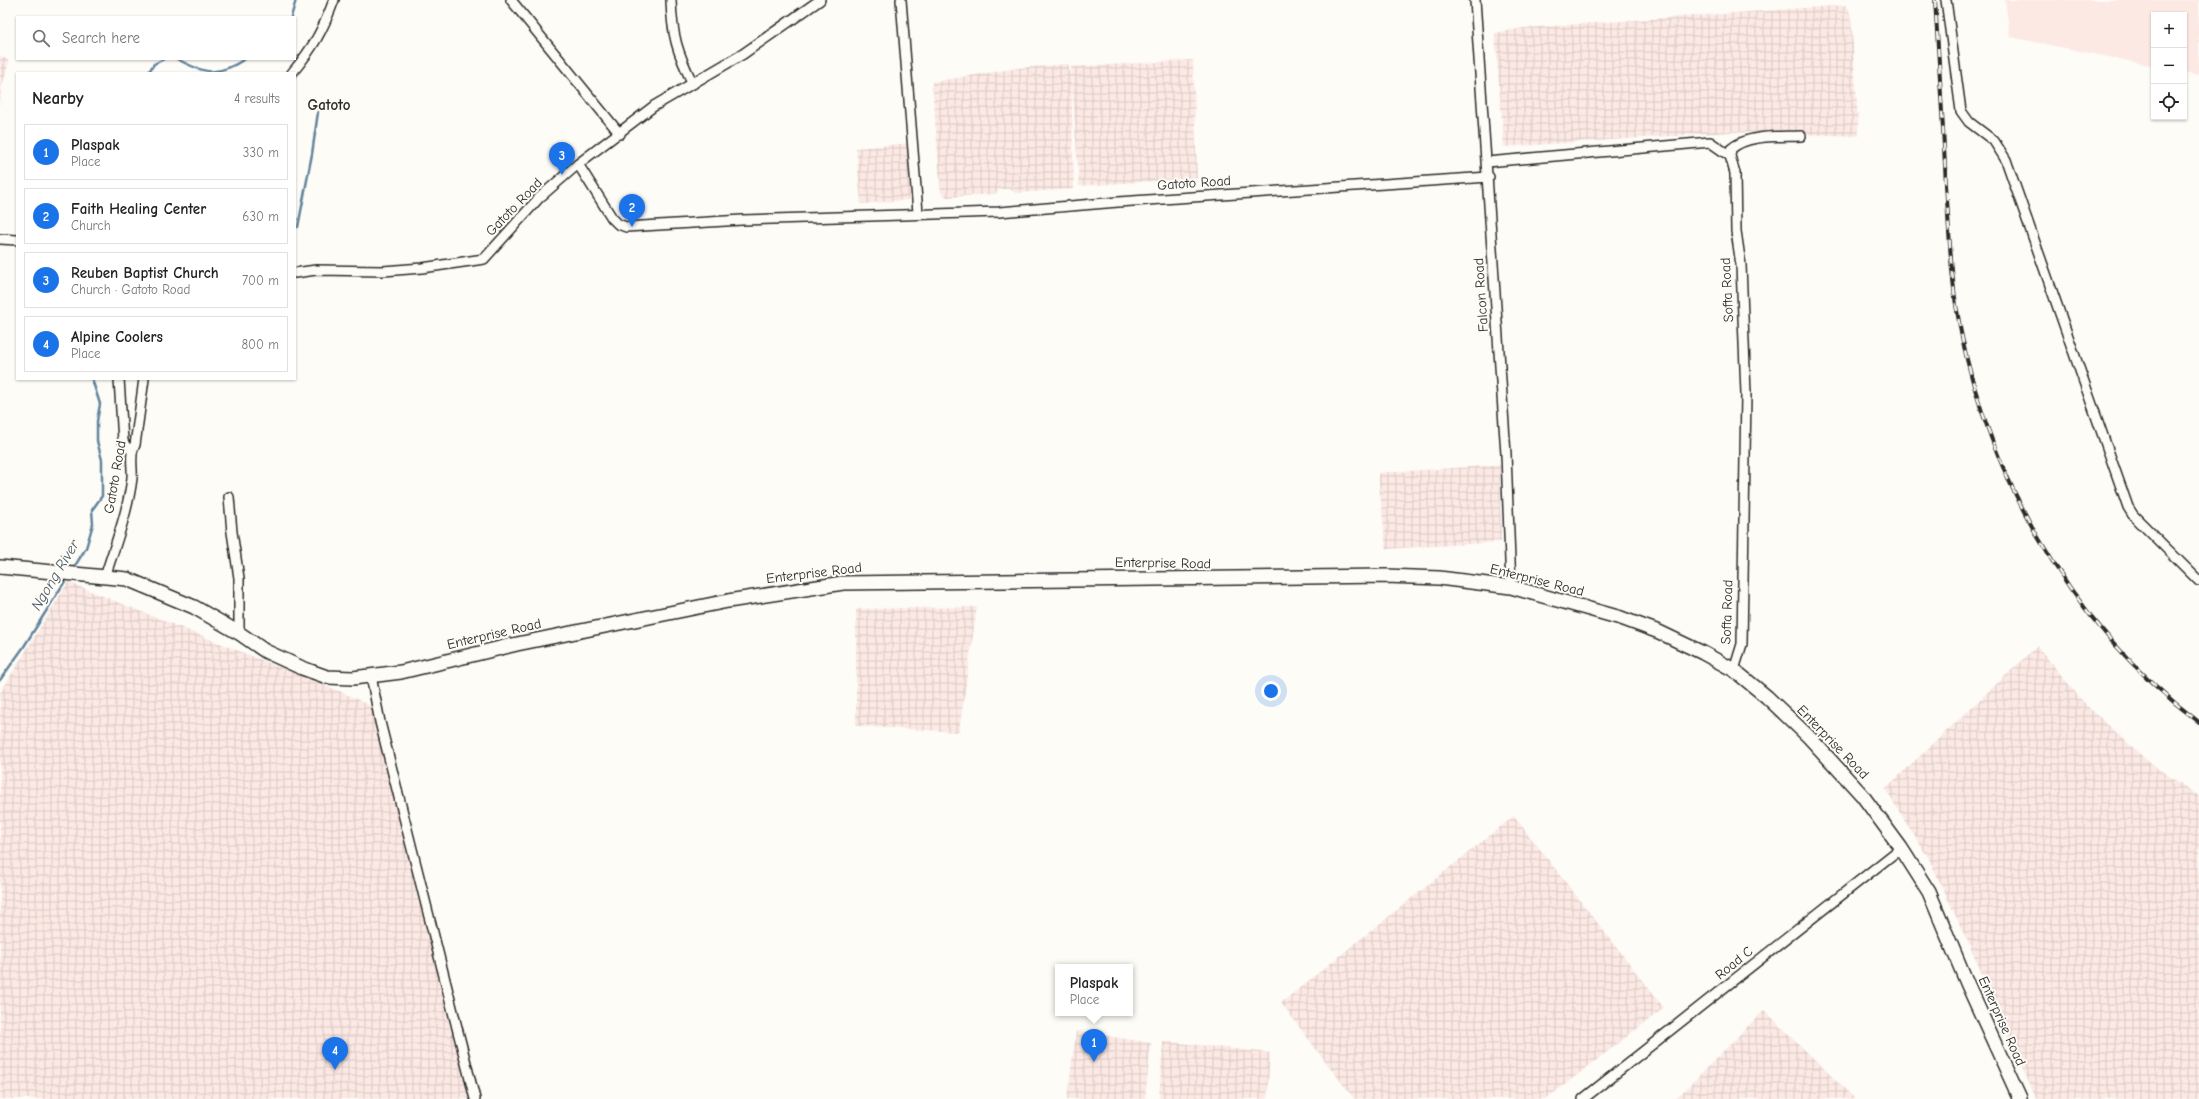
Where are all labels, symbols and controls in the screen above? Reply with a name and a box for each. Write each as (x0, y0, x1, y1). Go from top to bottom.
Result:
map controls (2151, 12, 2187, 120)
button: + (2151, 12, 2187, 48)
search box (16, 16, 296, 60)
icon: search (30, 27, 52, 49)
text: Search here (62, 29, 140, 47)
button: − (2151, 48, 2187, 84)
button: locate (2151, 84, 2187, 120)
text: Nearby (32, 89, 83, 108)
text: 4 results (234, 91, 280, 106)
district label: Gatoto (308, 96, 351, 114)
text: Plaspak (71, 136, 120, 154)
pin: 3 (549, 142, 575, 175)
text: 1 (43, 145, 49, 160)
text: 330 m (243, 145, 279, 160)
text: Place (71, 154, 101, 169)
street label: Gatoto Road (1156, 172, 1232, 194)
street label: Gatoto Road (482, 174, 546, 240)
pin: 2 (619, 194, 645, 227)
text: Faith Healing Center (71, 200, 206, 218)
text: 2 (43, 209, 49, 224)
text: 630 m (242, 209, 279, 224)
text: Church (71, 218, 111, 233)
street label: Falcon Road (1470, 257, 1492, 333)
street label: Softa Road (1717, 257, 1737, 323)
text: Reuben Baptist Church (71, 264, 219, 282)
text: 3 (43, 273, 49, 288)
text: 700 m (242, 273, 279, 288)
text: Church · Gatoto Road (71, 282, 190, 297)
text: Alpine Coolers (71, 328, 163, 346)
text: 4 (43, 337, 49, 352)
text: 800 m (241, 337, 279, 352)
text: Place (71, 346, 101, 361)
street label: Gatoto Road (100, 439, 130, 515)
water label: Ngong River (27, 536, 84, 613)
street label: Enterprise Road (1115, 554, 1211, 572)
street label: Enterprise Road (765, 559, 863, 587)
street label: Enterprise Road (1488, 560, 1586, 600)
street label: Softa Road (1717, 579, 1737, 645)
street label: Enterprise Road (445, 615, 543, 653)
your location (1261, 681, 1281, 701)
street label: Enterprise Road (1793, 701, 1873, 783)
street label: Road C (1712, 942, 1757, 983)
popup (1055, 964, 1133, 1016)
text: Plaspak (1070, 974, 1118, 992)
street label: Enterprise Road (1975, 974, 2029, 1068)
text: Place (1070, 992, 1099, 1007)
pin: 1 (1081, 1029, 1107, 1062)
pin: 4 (322, 1037, 348, 1070)

